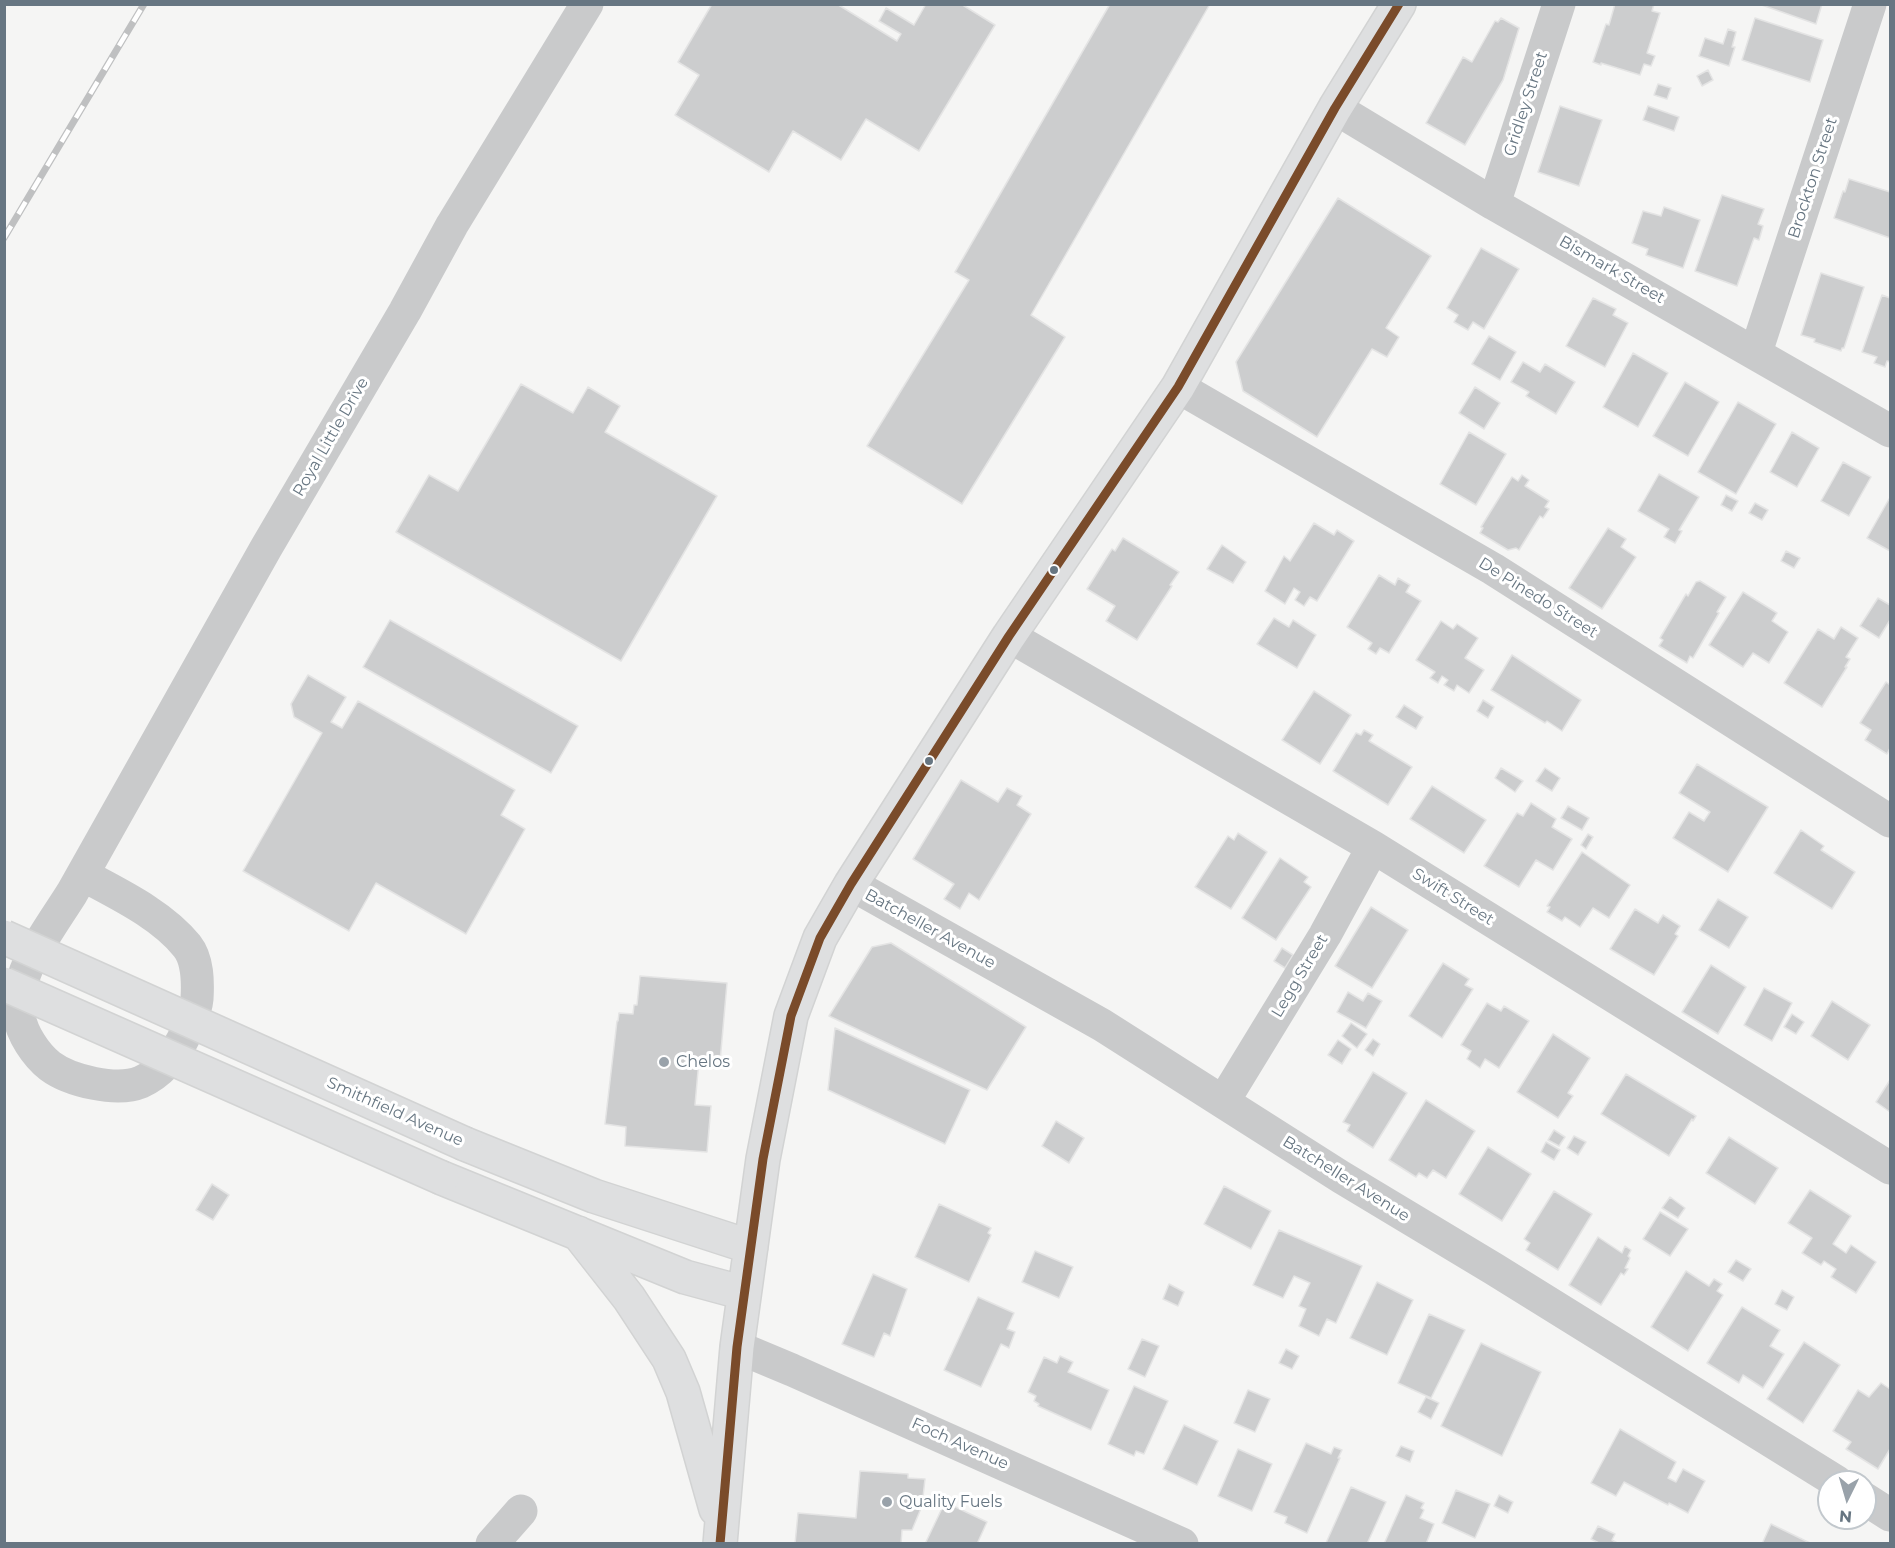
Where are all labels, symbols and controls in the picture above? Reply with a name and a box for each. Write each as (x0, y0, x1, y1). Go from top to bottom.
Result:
street label: Gridley Street (1500, 49, 1552, 159)
street label: Brockton Street (1784, 115, 1842, 241)
street label: Bismark Street (1556, 232, 1668, 308)
street label: Royal Little Drive (289, 374, 373, 500)
street label: De Pinedo Street (1475, 554, 1601, 642)
unlabelled marker (1048, 564, 1060, 576)
unlabelled marker (923, 755, 935, 767)
street label: Swift Street (1409, 864, 1497, 930)
street label: Batcheller Avenue (861, 885, 999, 973)
street label: Legg Street (1268, 931, 1332, 1021)
place label: Chelos (676, 1052, 730, 1072)
marker: Chelos (657, 1055, 671, 1069)
street label: Smithfield Avenue (324, 1073, 466, 1151)
street label: Batcheller Avenue (1279, 1132, 1413, 1226)
street label: Foch Avenue (909, 1414, 1011, 1474)
north arrow (1817, 1470, 1877, 1530)
place label: Quality Fuels (899, 1492, 1002, 1512)
marker: Quality Fuels (880, 1495, 894, 1509)
text: N (1838, 1506, 1853, 1526)

